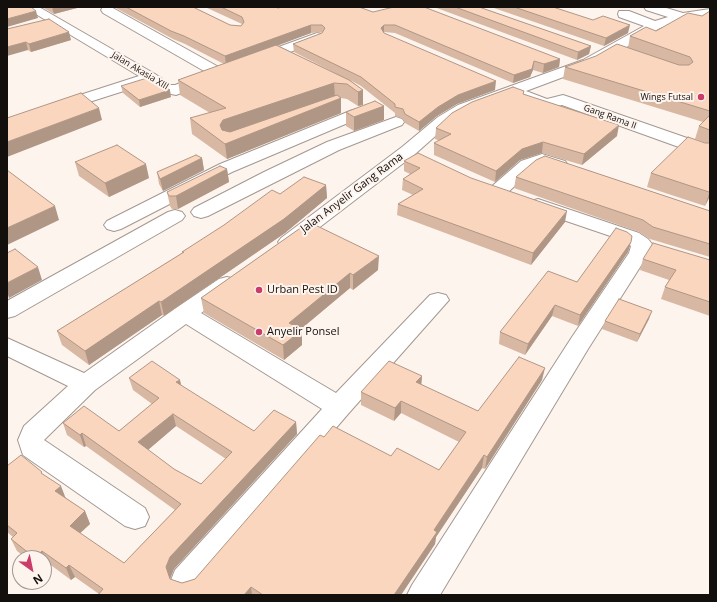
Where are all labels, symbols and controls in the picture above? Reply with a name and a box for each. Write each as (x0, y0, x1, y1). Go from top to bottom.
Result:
street label: Jalan Akasia XIII (110, 50, 170, 92)
place label: Wings Futsal (640, 92, 693, 102)
marker: Wings Futsal (696, 92, 706, 102)
street label: Gang Rama II (582, 102, 638, 132)
street label: Jalan Anyelir Gang Rama (298, 150, 406, 236)
place label: Urban Pest ID (267, 283, 338, 297)
marker: Urban Pest ID (254, 285, 264, 295)
place label: Anyelir Ponsel (267, 325, 339, 339)
marker: Anyelir Ponsel (254, 327, 264, 337)
north arrow (12, 550, 52, 590)
text: N (30, 571, 46, 588)

